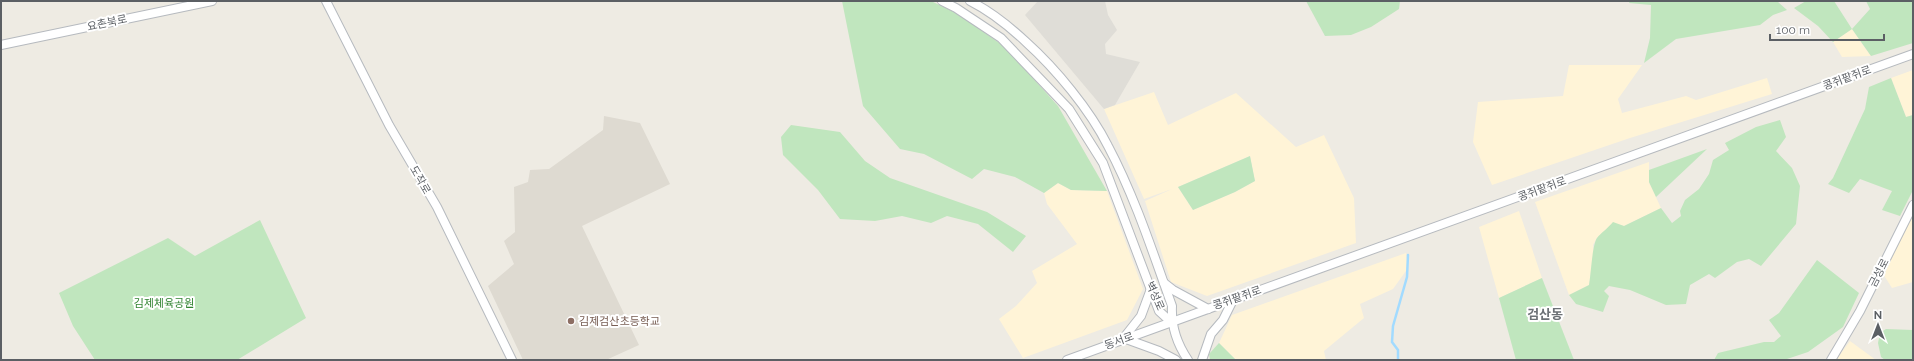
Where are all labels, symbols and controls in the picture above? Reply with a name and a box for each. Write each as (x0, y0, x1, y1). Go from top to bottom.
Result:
street label: 요촌북로 (86, 12, 128, 34)
scale bar (1770, 16, 1884, 42)
text: 100 m (1776, 23, 1810, 37)
street label: 콩쥐팥쥐로 (1821, 63, 1873, 93)
street label: 도작로 (407, 164, 433, 196)
street label: 콩쥐팥쥐로 (1516, 174, 1568, 204)
street label: 금성로 (1866, 257, 1892, 289)
street label: 벽성로 (1143, 279, 1167, 313)
street label: 콩쥐팥쥐로 (1211, 284, 1263, 312)
park label: 김제체육공원 (134, 297, 194, 310)
north arrow (1858, 305, 1898, 345)
district label: 검산동 (1527, 307, 1563, 322)
text: N (1874, 309, 1882, 322)
place label: 김제검산초등학교 (579, 315, 660, 328)
marker: 김제검산초등학교 (566, 316, 576, 326)
street label: 동서로 (1103, 330, 1135, 352)

